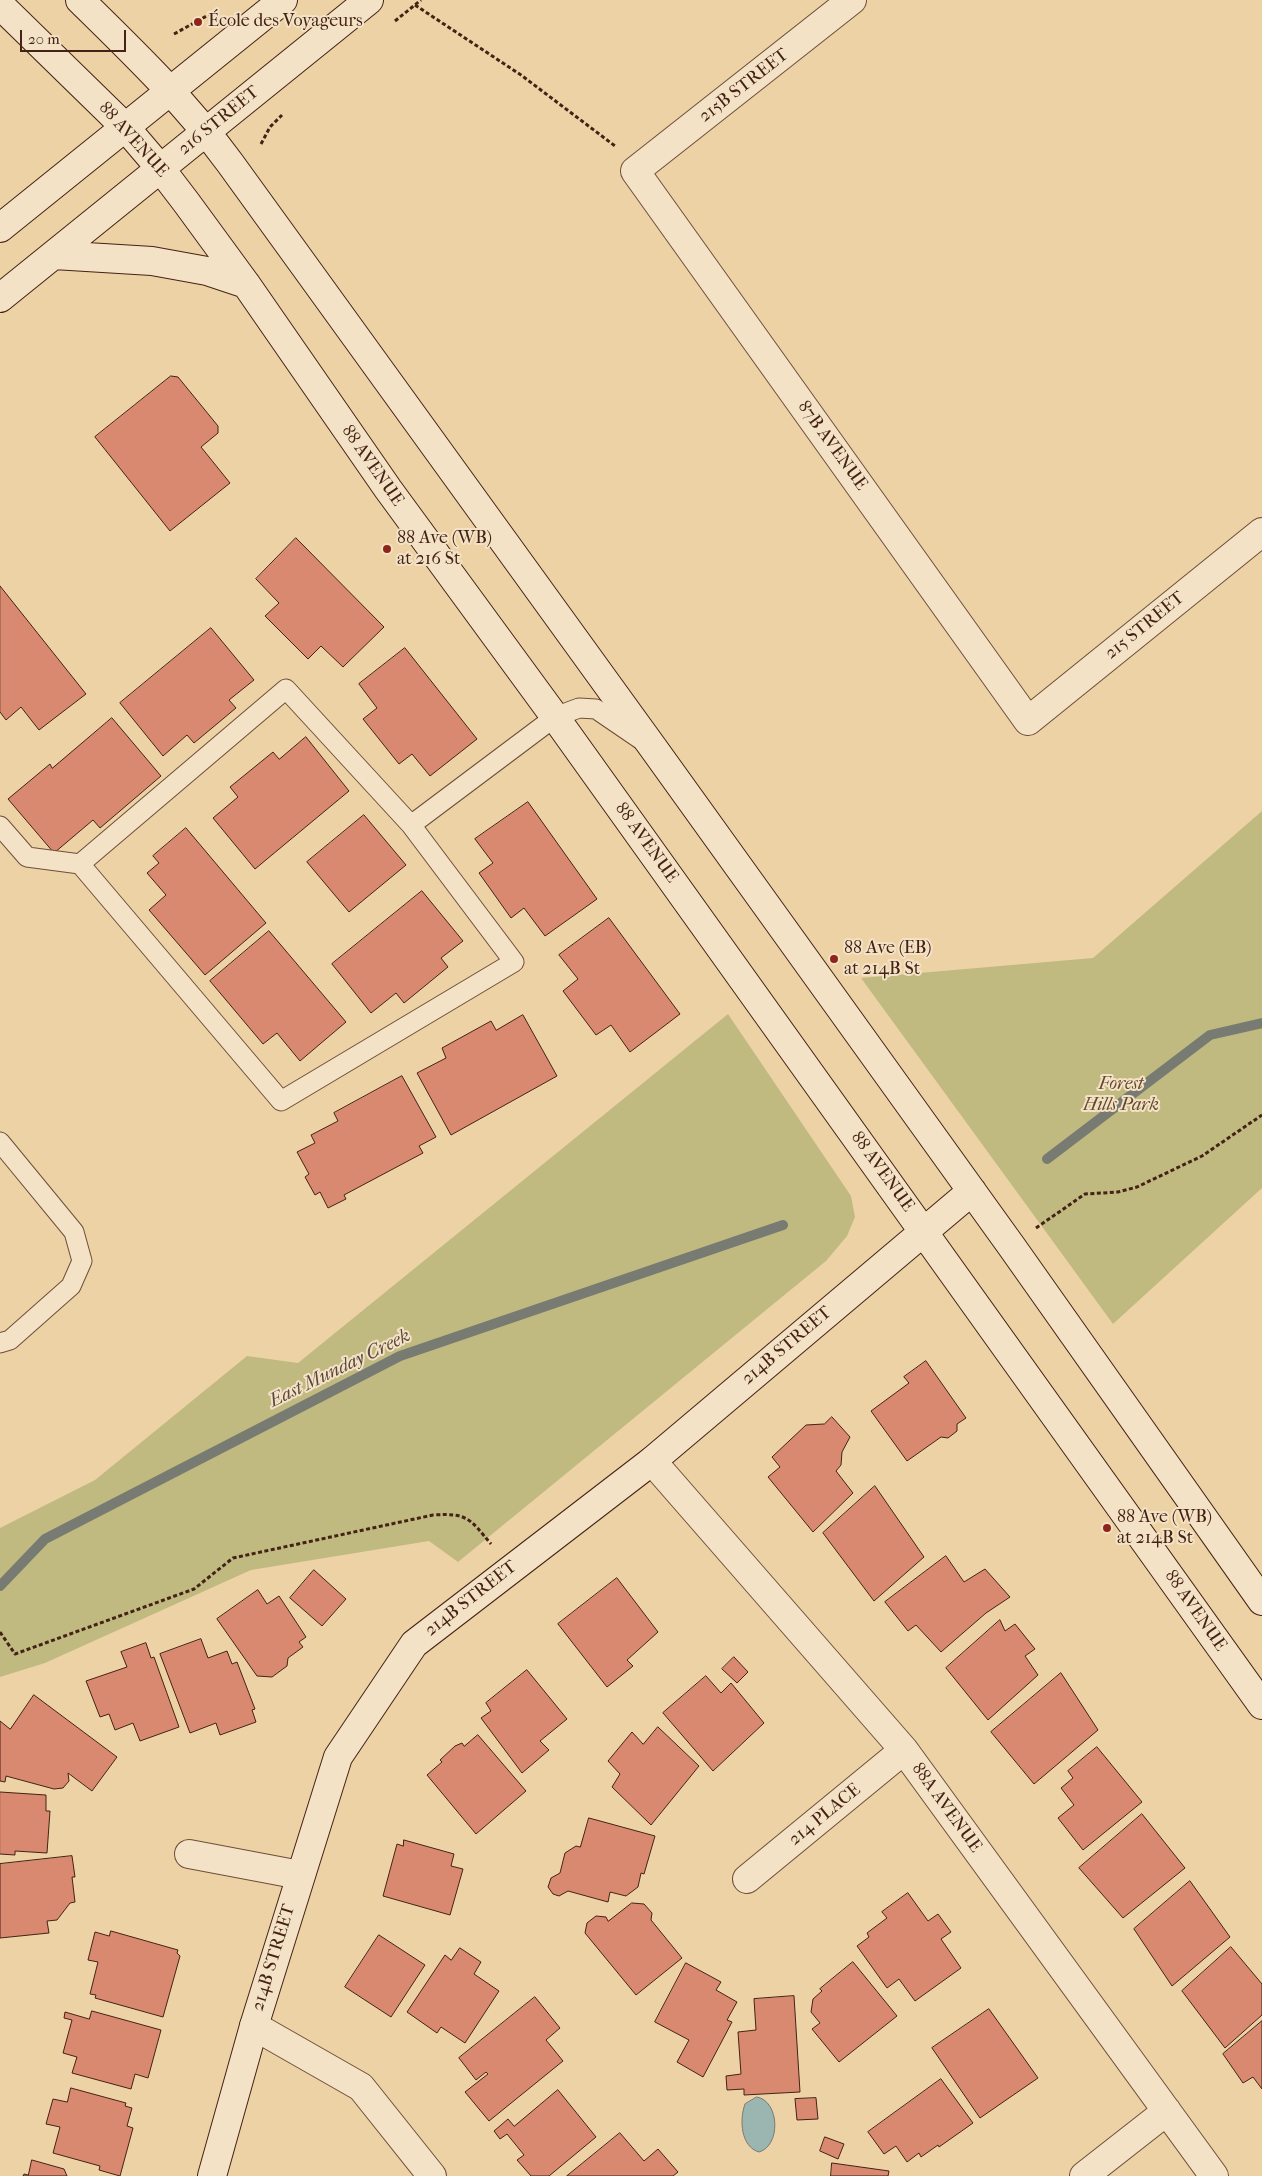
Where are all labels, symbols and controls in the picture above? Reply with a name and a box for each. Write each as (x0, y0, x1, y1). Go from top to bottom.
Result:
place label: École des Voyageurs (208, 11, 363, 33)
marker: École des Voyageurs (192, 16, 204, 28)
scale bar (22, 20, 129, 52)
text: 20 m (28, 30, 60, 48)
street label: 215B STREET (695, 44, 793, 128)
street label: 216 STREET (174, 82, 264, 160)
street label: 88 AVENUE (94, 98, 172, 182)
street label: 87B AVENUE (792, 397, 872, 495)
street label: 88 AVENUE (336, 421, 408, 511)
place label: 88 Ave (WB) at 216 St (397, 528, 492, 570)
marker: 88 Ave (WB) at 216 St (381, 543, 393, 555)
street label: 215 STREET (1101, 587, 1189, 665)
street label: 88 AVENUE (610, 799, 682, 887)
place label: 88 Ave (EB) at 214B St (844, 938, 931, 981)
marker: 88 Ave (EB) at 214B St (828, 953, 840, 965)
park label: Forest Hills Park (1083, 1074, 1159, 1116)
street label: 88 AVENUE (846, 1128, 918, 1216)
street label: 214B STREET (738, 1302, 836, 1390)
water label: East Munday Creek (266, 1325, 414, 1413)
place label: 88 Ave (WB) at 214B St (1117, 1507, 1212, 1550)
marker: 88 Ave (WB) at 214B St (1101, 1522, 1113, 1534)
street label: 214B STREET (421, 1556, 521, 1642)
street label: 88 AVENUE (1159, 1566, 1231, 1656)
street label: 88A AVENUE (906, 1759, 986, 1857)
street label: 214 PLACE (785, 1779, 865, 1851)
street label: 214B STREET (248, 1902, 300, 2014)

